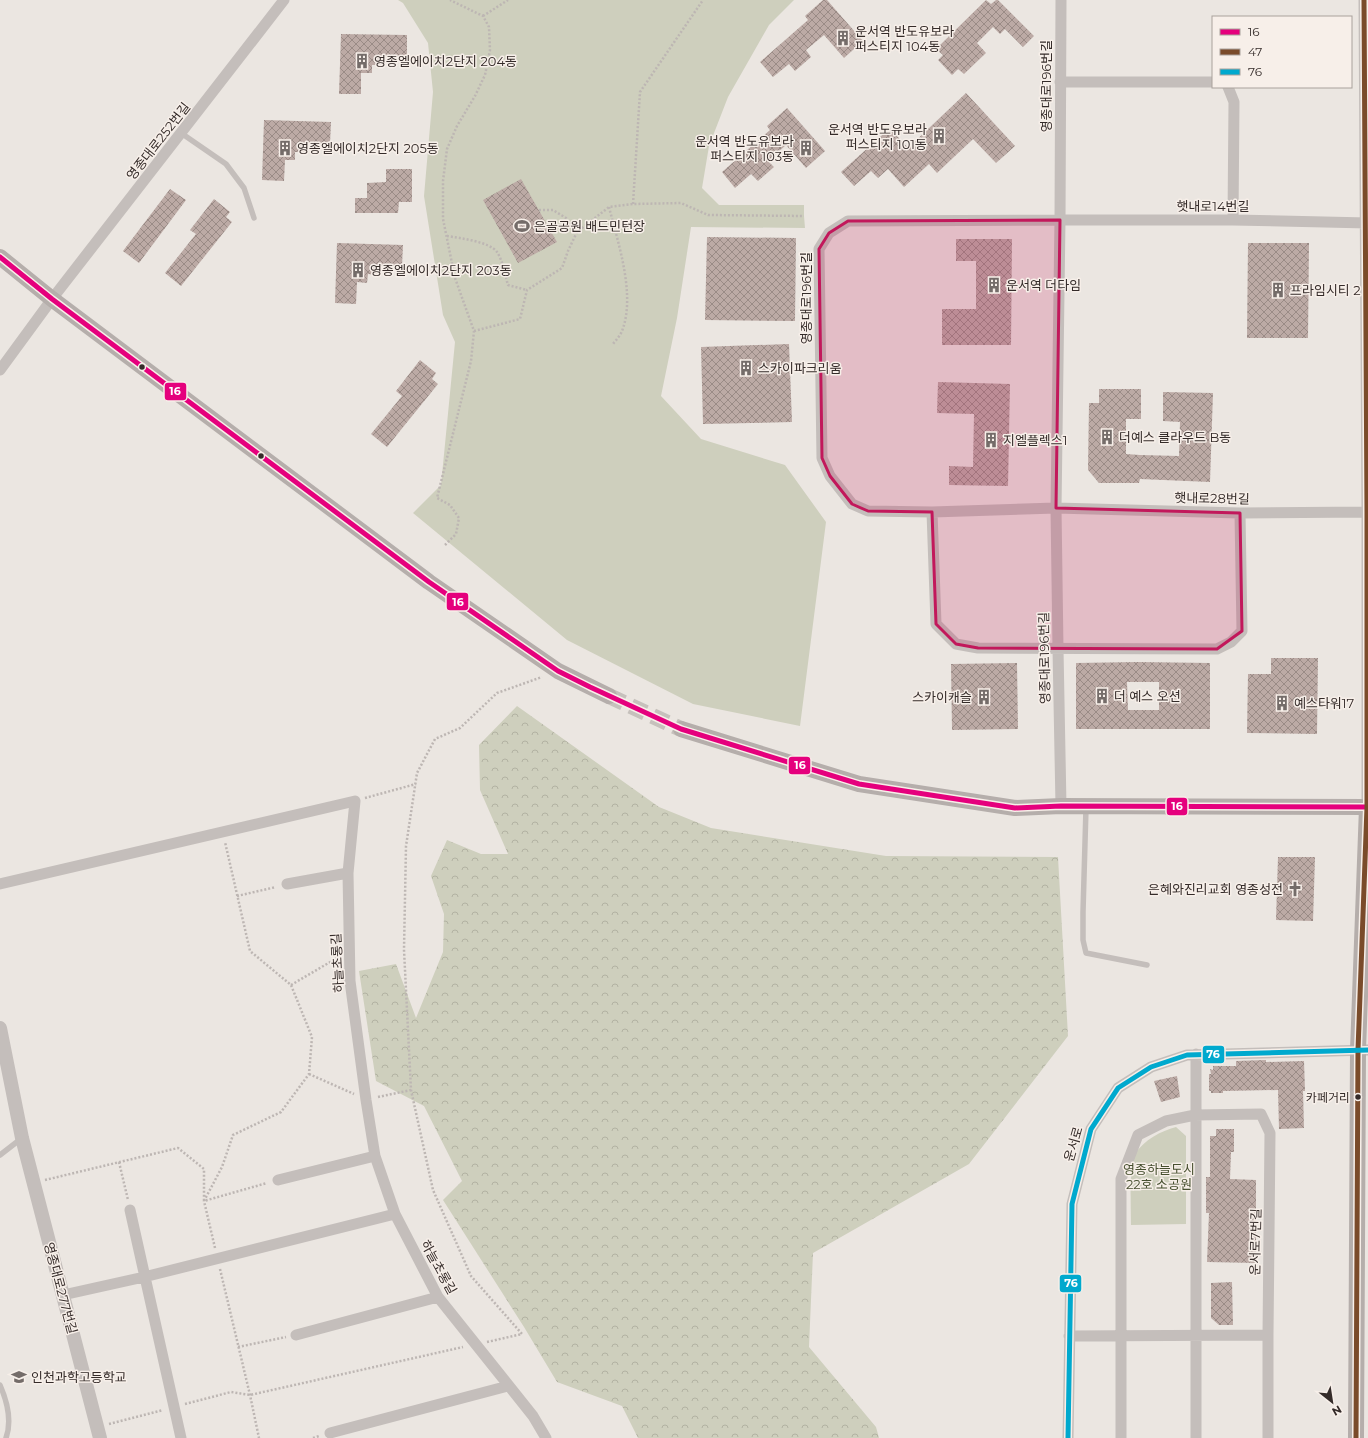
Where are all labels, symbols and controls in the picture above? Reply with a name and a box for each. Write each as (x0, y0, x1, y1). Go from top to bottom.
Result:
legend (1212, 16, 1352, 88)
place label: 운서역 반도유보라 퍼스티지 104동 (855, 23, 954, 54)
text: 16 (1248, 24, 1260, 39)
building icon: 운서역 반도유보라 퍼스티지 104동 (834, 29, 852, 47)
street label: 영종대로196번길 (1038, 40, 1054, 132)
text: 47 (1248, 44, 1262, 59)
building icon: 영종엘에이치2단지 204동 (353, 52, 371, 70)
place label: 영종엘에이치2단지 204동 (374, 53, 517, 69)
text: 76 (1248, 64, 1262, 79)
street label: 영종대로252번길 (123, 99, 193, 183)
place label: 운서역 반도유보라 퍼스티지 101동 (828, 121, 927, 152)
building icon: 운서역 반도유보라 퍼스티지 101동 (930, 127, 948, 145)
place label: 운서역 반도유보라 퍼스티지 103동 (695, 133, 794, 164)
building icon: 영종엘에이치2단지 205동 (276, 139, 294, 157)
building icon: 운서역 반도유보라 퍼스티지 103동 (797, 139, 815, 157)
place label: 영종엘에이치2단지 205동 (297, 140, 439, 156)
street label: 햇내로14번길 (1176, 198, 1250, 214)
sports icon: 은골공원 배드민턴장 (513, 217, 531, 235)
place label: 은골공원 배드민턴장 (534, 218, 645, 234)
street label: 영종대로196번길 (798, 252, 814, 344)
building icon: 영종엘에이치2단지 203동 (349, 261, 367, 279)
place label: 영종엘에이치2단지 203동 (370, 262, 512, 278)
building icon: 운서역 더타임 (985, 276, 1003, 294)
place label: 운서역 더타임 (1006, 277, 1081, 293)
building icon: 프라임시티 2 (1269, 281, 1287, 299)
place label: 프라임시티 2 (1290, 282, 1361, 298)
building icon: 스카이파크리움 (737, 359, 755, 377)
place label: 스카이파크리움 (758, 360, 842, 376)
unlabelled marker (137, 362, 147, 372)
line badge: 16 (164, 382, 187, 401)
text: 16 (169, 384, 181, 398)
building icon: 더예스 클라우드 B동 (1098, 428, 1116, 446)
place label: 더예스 클라우드 B동 (1119, 429, 1231, 445)
building icon: 지엘플렉스1 (982, 431, 1000, 449)
place label: 지엘플렉스1 (1003, 432, 1068, 448)
unlabelled marker (256, 451, 266, 461)
street label: 햇내로28번길 (1174, 489, 1250, 507)
line badge: 16 (446, 592, 469, 611)
text: 16 (452, 595, 464, 609)
street label: 영종대로196번길 (1035, 612, 1053, 704)
building icon: 더 예스 오션 (1093, 687, 1111, 705)
building icon: 스카이캐슬 (975, 688, 993, 706)
place label: 더 예스 오션 (1114, 688, 1181, 704)
place label: 스카이캐슬 (912, 689, 972, 705)
building icon: 예스타워17 (1273, 694, 1291, 712)
place label: 예스타워17 (1294, 695, 1355, 711)
line badge: 16 (788, 756, 811, 775)
text: 16 (794, 758, 806, 772)
line badge: 16 (1166, 797, 1188, 816)
text: 16 (1171, 799, 1183, 813)
church icon: 은혜와진리교회 영종성전 (1286, 880, 1304, 898)
place label: 은혜와진리교회 영종성전 (1148, 881, 1283, 897)
street label: 하늘초롱길 (327, 933, 347, 993)
line badge: 76 (1202, 1045, 1225, 1064)
text: 76 (1206, 1047, 1220, 1061)
place label: 카페거리 (1306, 1090, 1350, 1105)
marker: 카페거리 (1353, 1092, 1363, 1102)
street label: 운서로 (1060, 1125, 1086, 1163)
park label: 영종하늘도시 22호 소공원 (1123, 1161, 1195, 1192)
street label: 운서로7번길 (1246, 1208, 1264, 1276)
street label: 하늘초롱길 (418, 1237, 460, 1297)
street label: 영종대로277번길 (41, 1240, 81, 1336)
line badge: 76 (1059, 1274, 1082, 1293)
text: 76 (1064, 1276, 1078, 1290)
school or university icon: 인천과학고등학교 (10, 1368, 28, 1386)
place label: 인천과학고등학교 (31, 1369, 127, 1385)
north arrow (1312, 1382, 1352, 1422)
text: N (1330, 1402, 1344, 1419)

